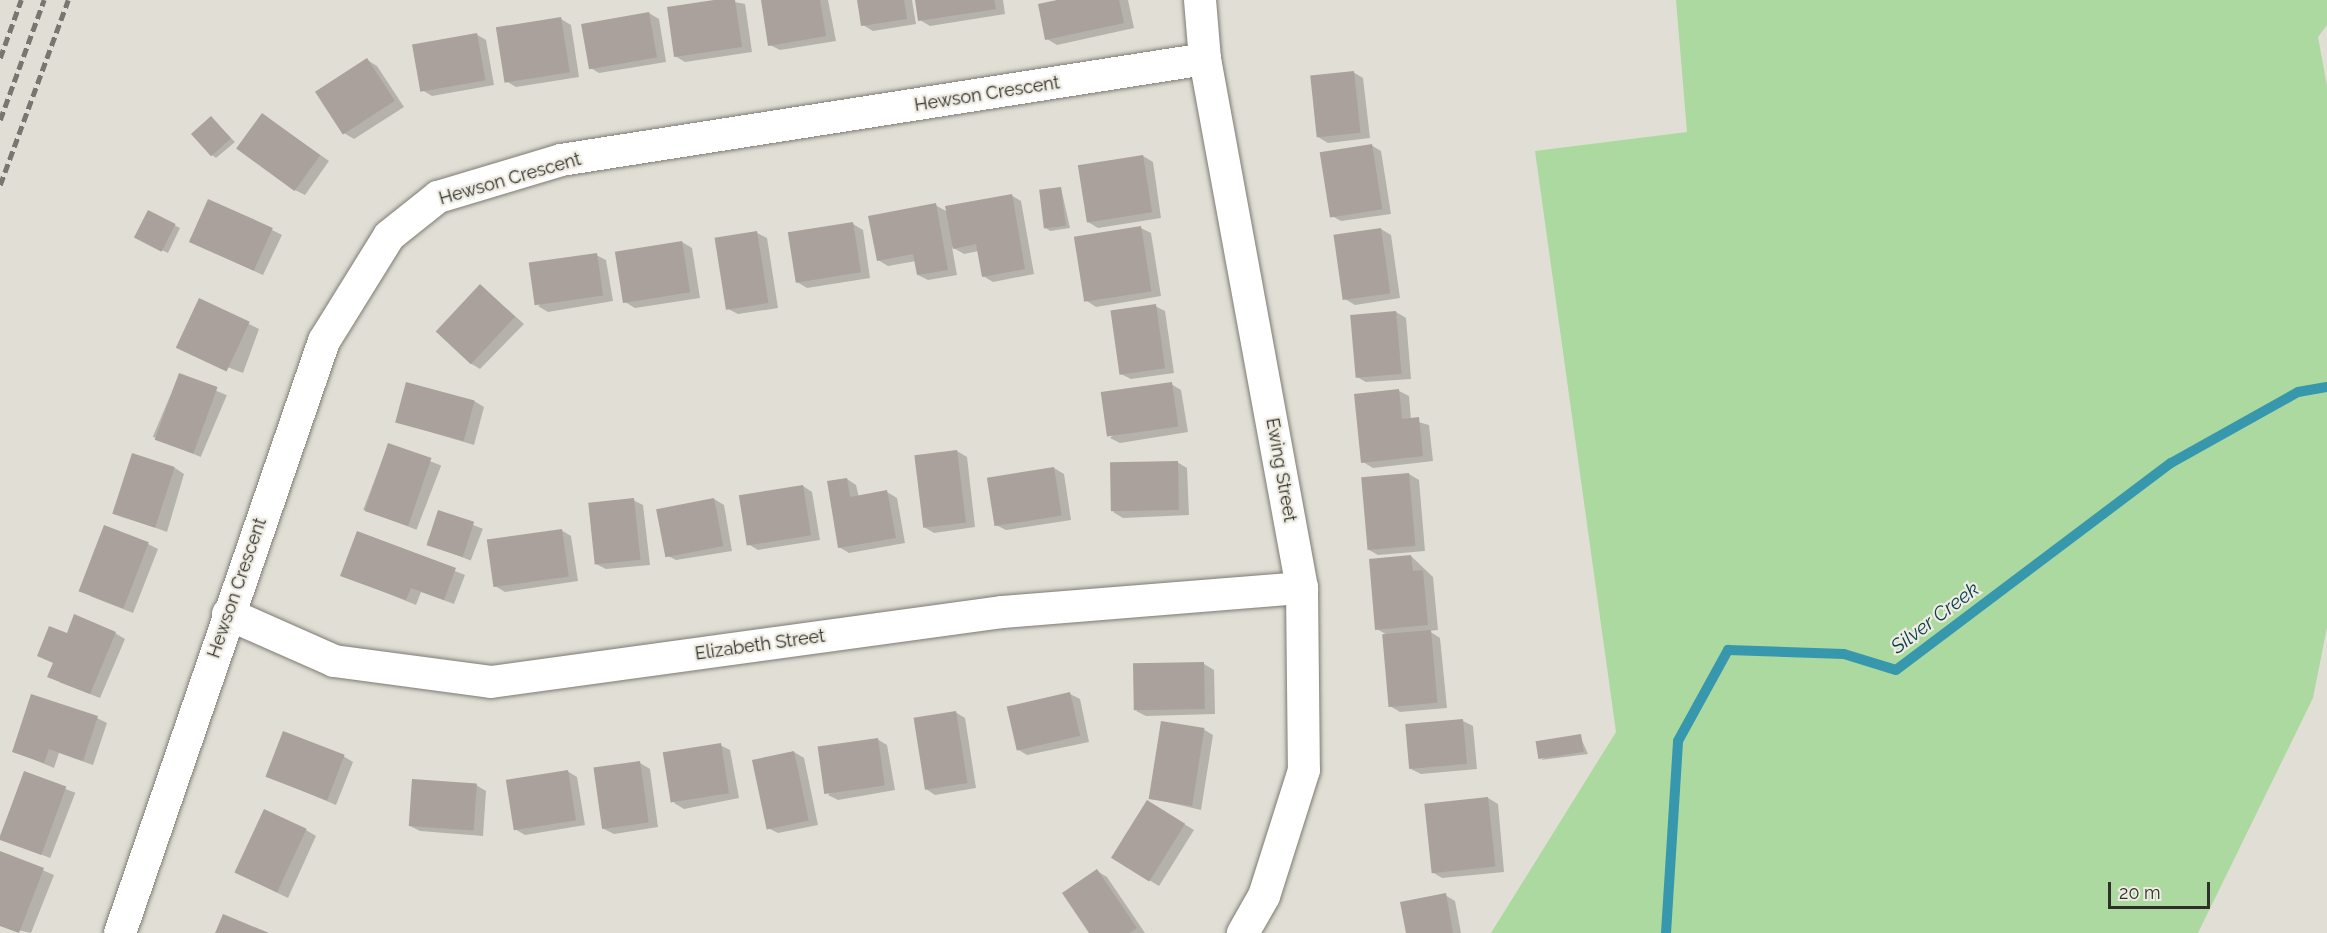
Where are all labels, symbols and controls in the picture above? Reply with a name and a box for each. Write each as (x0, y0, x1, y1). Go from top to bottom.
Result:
street label: Hewson Crescent (913, 72, 1061, 116)
street label: Hewson Crescent (436, 148, 584, 210)
street label: Ewing Street (1261, 416, 1301, 524)
street label: Hewson Crescent (203, 515, 271, 661)
water label: Silver Creek (1886, 577, 1984, 659)
street label: Elizabeth Street (694, 625, 826, 665)
scale bar (2111, 870, 2213, 908)
text: 20 m (2119, 882, 2161, 903)

